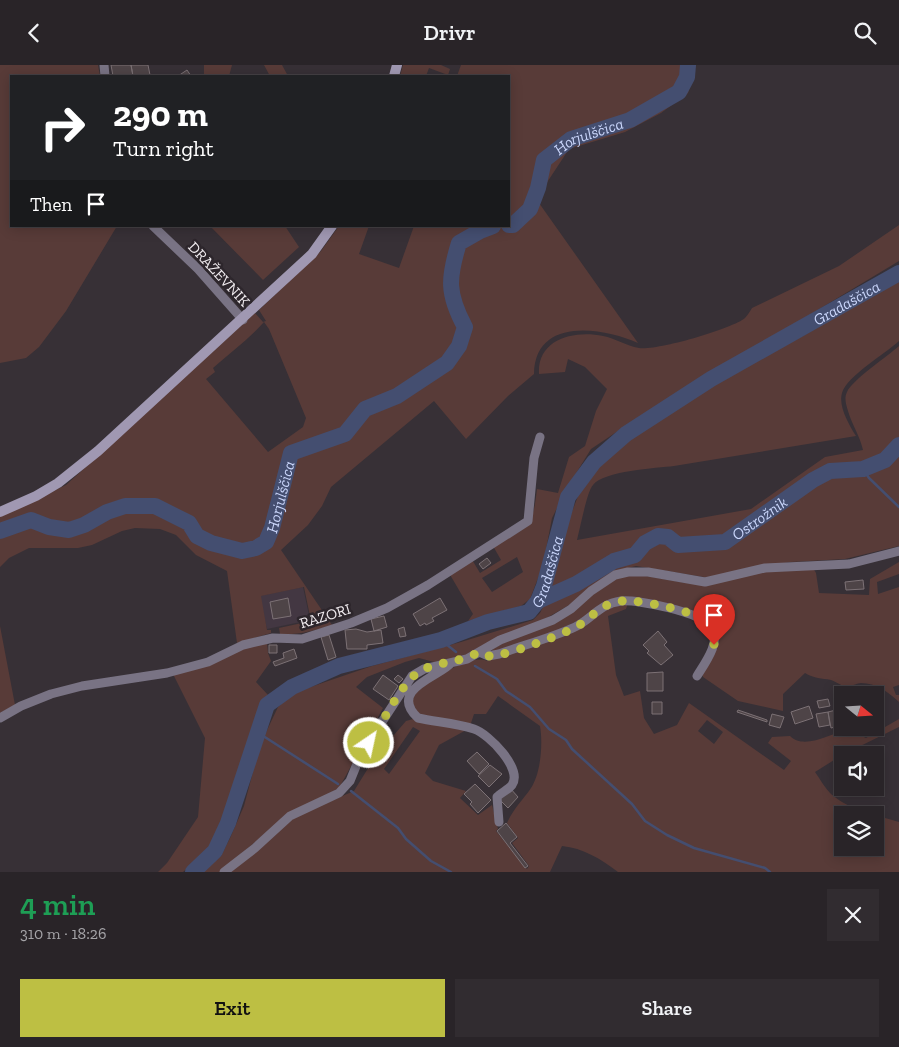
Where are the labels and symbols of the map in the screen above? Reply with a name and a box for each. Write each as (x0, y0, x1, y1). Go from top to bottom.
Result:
water label: Horjulščica (550, 114, 626, 159)
street label: DRAŽEVNIK (184, 238, 254, 310)
water label: Gradaščica (810, 277, 883, 329)
water label: Horjulščica (262, 459, 299, 535)
water label: Ostrožnik (728, 492, 791, 544)
water label: Gradaščica (527, 534, 567, 612)
pin (693, 594, 735, 645)
street label: RAZORI (297, 600, 353, 632)
north arrow (834, 686, 884, 736)
position arrow (342, 716, 394, 768)

